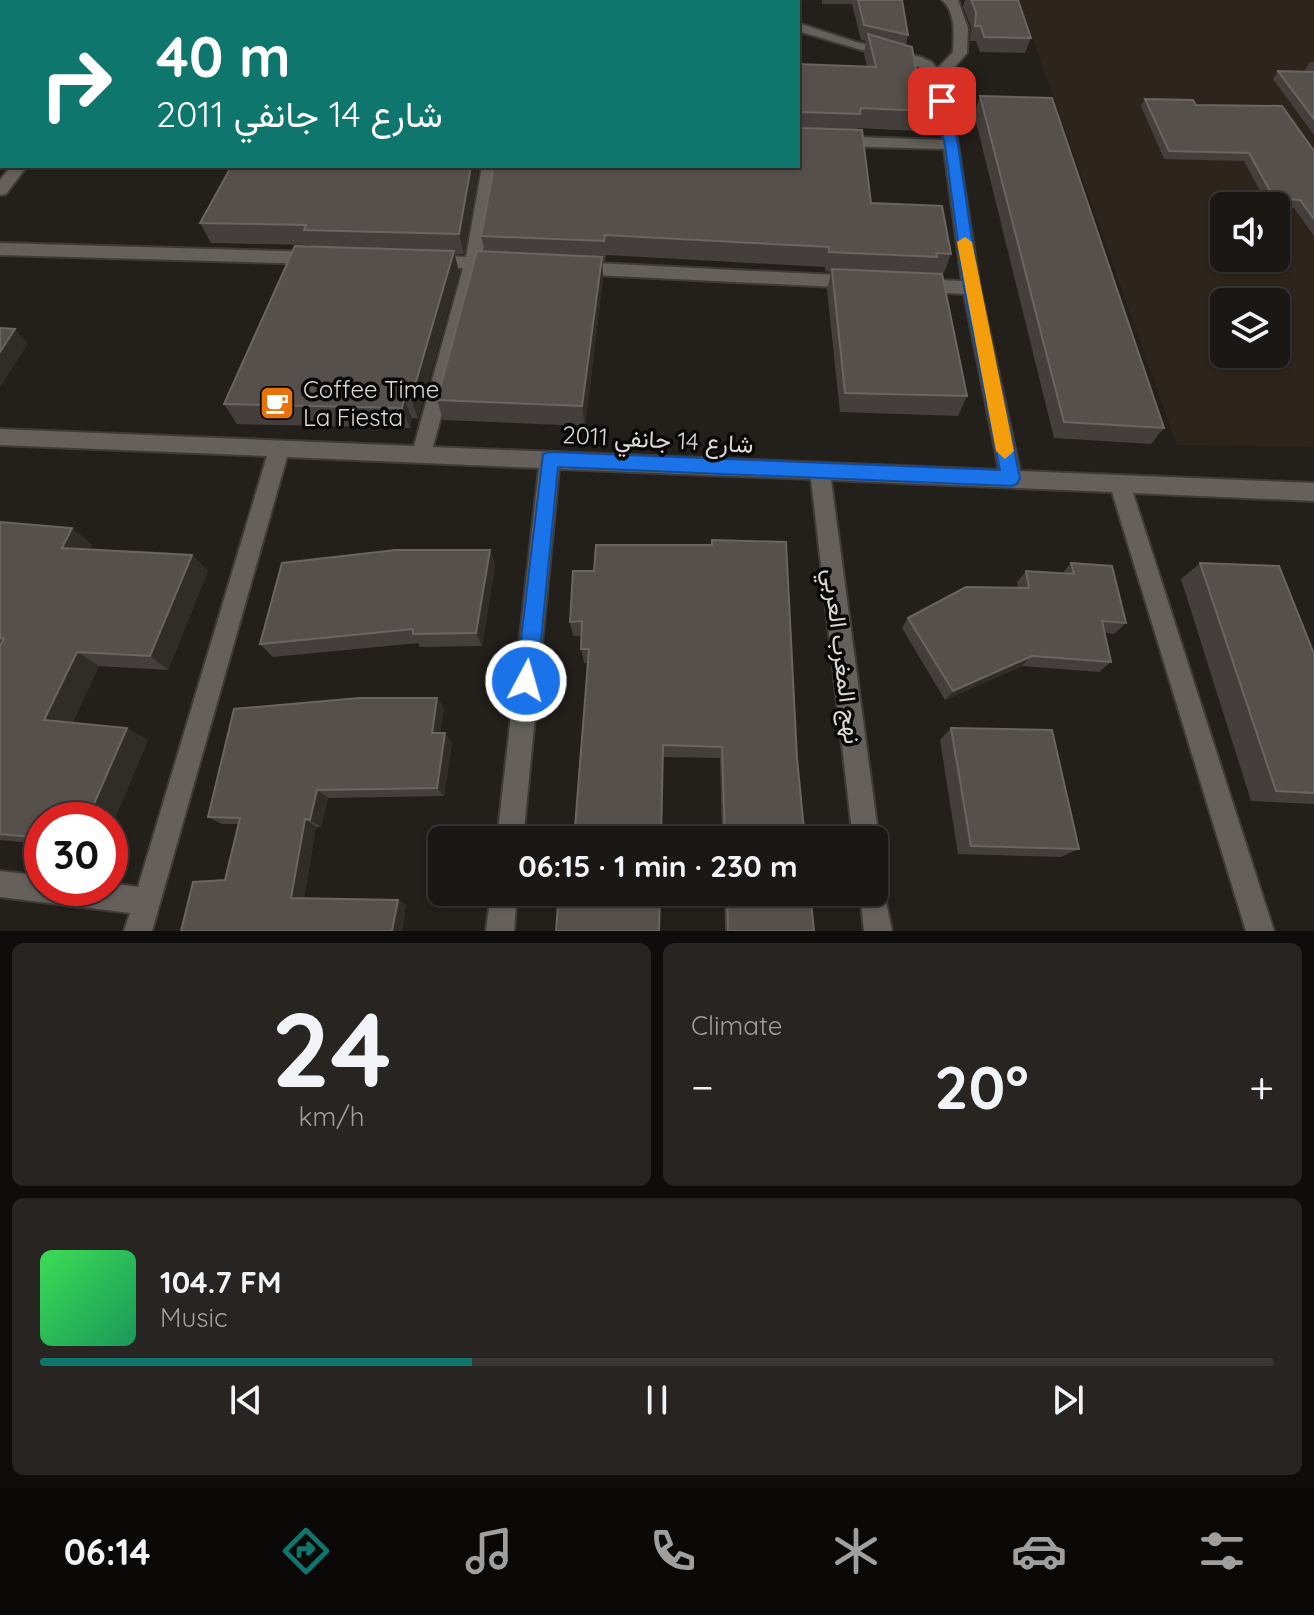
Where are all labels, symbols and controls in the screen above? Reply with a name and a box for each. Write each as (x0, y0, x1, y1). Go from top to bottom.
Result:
text: 40 m (156, 21, 291, 91)
icon: right (24, 32, 128, 136)
pin (908, 67, 976, 135)
icon: arrive (920, 79, 964, 123)
text: شارع 14 جانفي 2011 (156, 91, 443, 136)
map controls (1210, 192, 1290, 368)
button: sound (1210, 192, 1290, 272)
button: layers (1210, 288, 1290, 368)
place label: Coffee Time La Fiesta (303, 374, 439, 432)
cafe icon: Coffee Time La Fiesta (258, 384, 296, 422)
street label: شارع 14 جانفي 2011 (561, 419, 754, 464)
street label: نهج المغرب العربي (812, 567, 869, 746)
position arrow (484, 639, 568, 723)
speed limit sign: 30 (24, 802, 128, 906)
text: 06:15 · 1 min · 230 m (518, 847, 798, 885)
text: 24 (271, 983, 392, 1113)
text: Climate (691, 1009, 782, 1042)
text: 20° (934, 1049, 1029, 1124)
text: − (691, 1059, 714, 1114)
text: + (1249, 1059, 1274, 1114)
text: km/h (299, 1100, 364, 1133)
text: 104.7 FM (160, 1263, 282, 1301)
text: Music (160, 1301, 228, 1334)
icon: previous (224, 1378, 268, 1422)
icon: pause (635, 1378, 679, 1422)
icon: next (1046, 1378, 1090, 1422)
icon: directions (278, 1523, 334, 1579)
icon: music (461, 1523, 517, 1579)
icon: phone (645, 1523, 701, 1579)
icon: climate (828, 1523, 884, 1579)
icon: car (1011, 1523, 1067, 1579)
icon: filters (1194, 1523, 1250, 1579)
text: 06:14 (64, 1529, 151, 1574)

